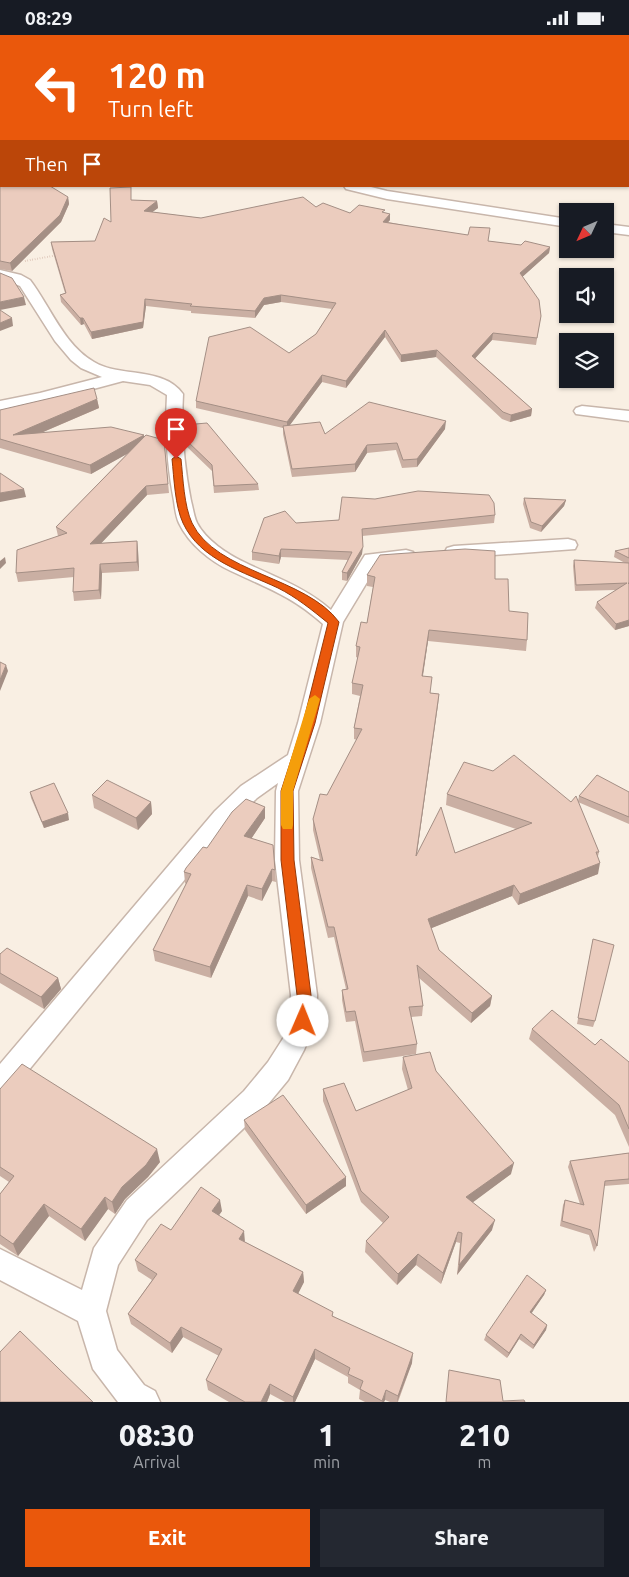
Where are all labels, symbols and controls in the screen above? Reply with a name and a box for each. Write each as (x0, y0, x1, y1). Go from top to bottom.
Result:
text: 08:29 (25, 7, 73, 29)
icon: left (25, 55, 90, 120)
text: 120 m (108, 55, 206, 95)
text: Turn left (108, 96, 193, 121)
icon: arrive (78, 150, 106, 178)
text: Then (25, 153, 68, 175)
north arrow (559, 203, 614, 257)
map controls (559, 203, 614, 388)
button: sound (559, 268, 614, 323)
button: layers (559, 333, 614, 388)
pin (155, 408, 197, 459)
icon: arrive (162, 415, 190, 443)
position arrow (276, 994, 328, 1046)
text: 08:30 (119, 1418, 194, 1452)
text: 1 (318, 1418, 335, 1452)
text: 210 (459, 1418, 510, 1452)
text: Arrival (133, 1453, 180, 1471)
text: min (313, 1453, 340, 1471)
text: m (478, 1453, 491, 1471)
button: Exit (25, 1509, 310, 1567)
button: Share (320, 1509, 604, 1567)

